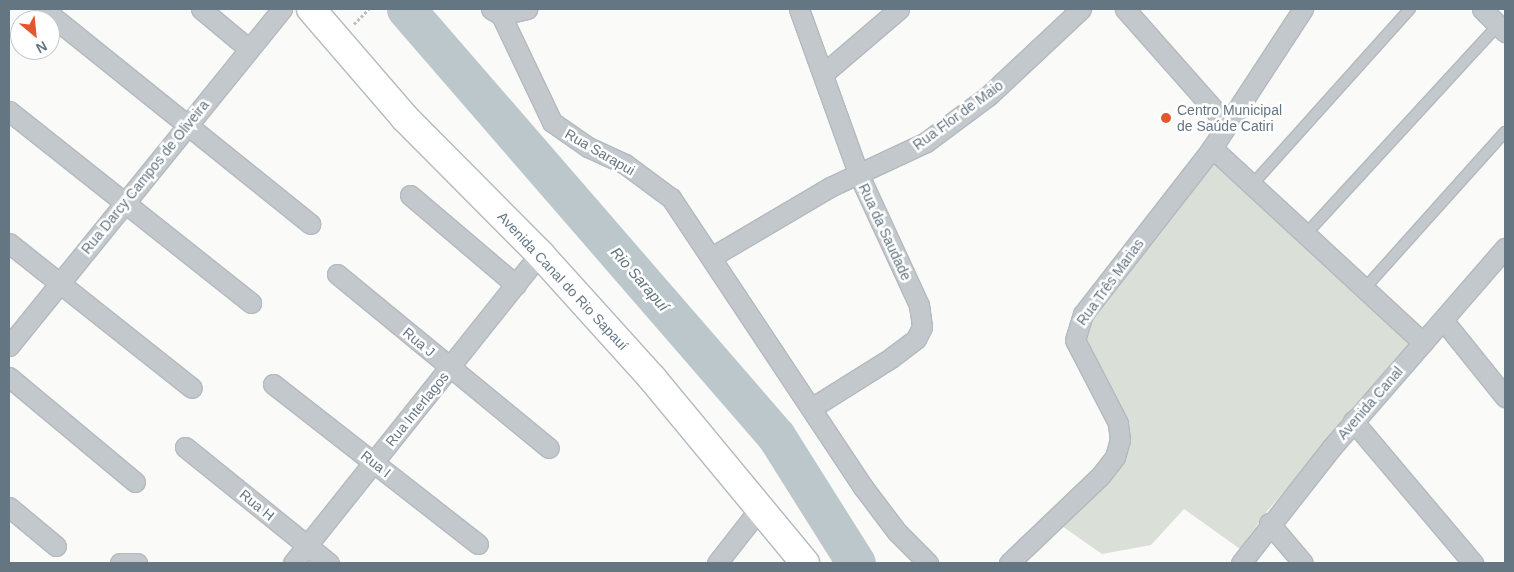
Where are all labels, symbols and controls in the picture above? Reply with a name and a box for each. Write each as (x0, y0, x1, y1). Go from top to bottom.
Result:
north arrow (10, 10, 60, 60)
text: N (33, 38, 50, 57)
street label: Rua Flor de Maio (910, 77, 1006, 153)
street label: Rua Darcy Campos de Oliveira (78, 97, 212, 257)
place label: Centro Municipal de Saúde Catiri (1177, 102, 1282, 134)
marker: Centro Municipal de Saúde Catiri (1159, 111, 1173, 125)
street label: Rua Sarapui (562, 125, 638, 179)
street label: Rua da Saudade (855, 181, 915, 283)
street label: Avenida Canal do Rio Sapauí (494, 208, 632, 354)
street label: Rua Três Marias (1073, 235, 1147, 329)
water label: Rio Sarapuí (607, 243, 673, 315)
street label: Rua J (400, 324, 438, 360)
street label: Avenida Canal (1334, 363, 1406, 443)
street label: Rua Interlagos (382, 368, 452, 450)
street label: Rua I (358, 447, 394, 481)
street label: Rua H (236, 486, 278, 524)

